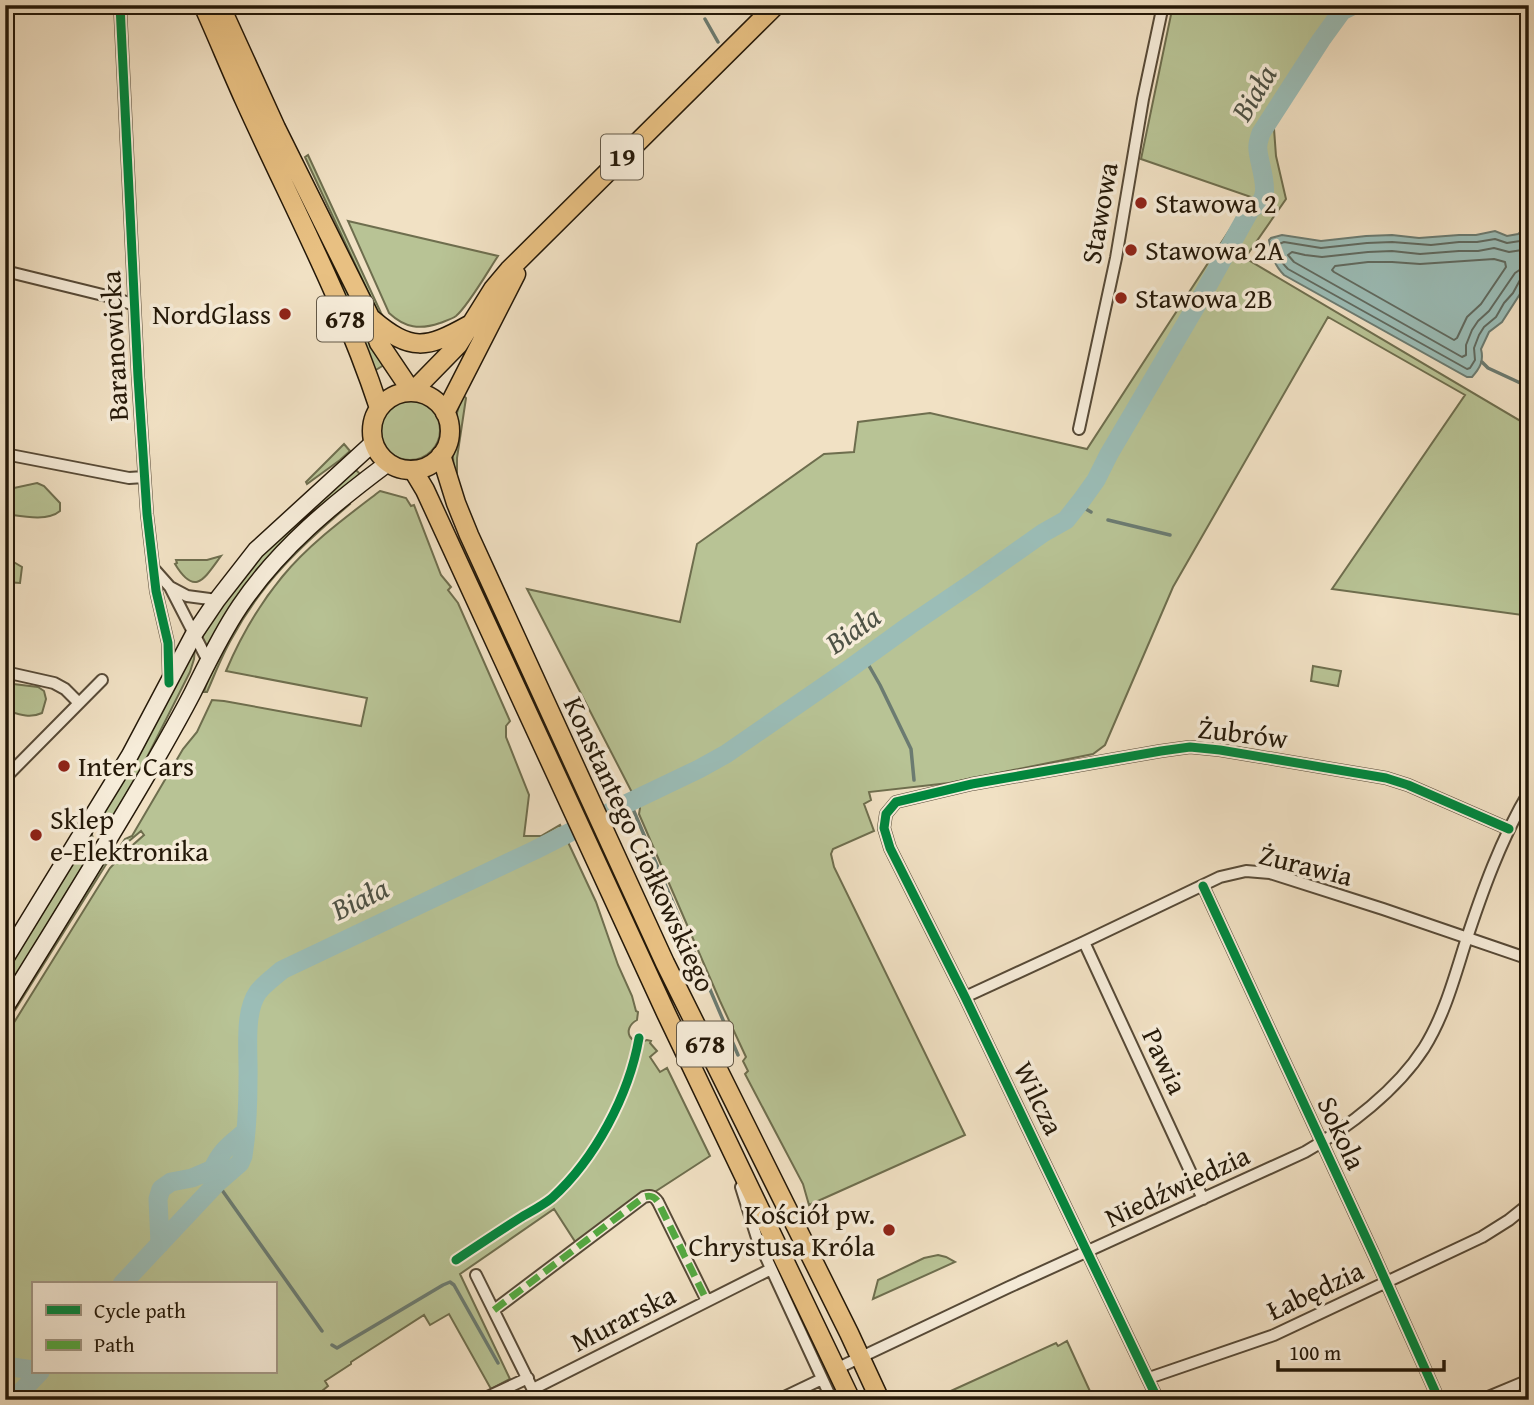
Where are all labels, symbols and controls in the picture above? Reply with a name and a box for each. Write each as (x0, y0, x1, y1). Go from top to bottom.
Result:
water label: Biała (1219, 56, 1287, 130)
road number: 19 (601, 134, 643, 180)
street label: Stawowa (1069, 158, 1128, 267)
place label: Stawowa 2 (1155, 182, 1277, 223)
marker: Stawowa 2 (1133, 195, 1149, 211)
place label: Stawowa 2A (1145, 229, 1284, 270)
marker: Stawowa 2A (1123, 242, 1139, 258)
street label: Baranowicka (89, 269, 138, 422)
place label: Stawowa 2B (1135, 277, 1273, 318)
marker: Stawowa 2B (1113, 290, 1129, 306)
place label: NordGlass (152, 293, 271, 334)
road number: 678 (317, 296, 373, 342)
marker: NordGlass (277, 306, 293, 322)
water label: Biała (815, 594, 889, 665)
street label: Konstantego Ciołkowskiego (554, 689, 727, 998)
street label: Żubrów (1196, 707, 1290, 758)
place label: Inter Cars (78, 745, 194, 786)
marker: Inter Cars (56, 758, 72, 774)
place label: Sklep e-Elektronika (50, 798, 209, 871)
marker: Sklep e-Elektronika (28, 827, 44, 843)
street label: Żurawia (1255, 833, 1358, 896)
water label: Biała (323, 865, 396, 931)
road number: 678 (677, 1021, 733, 1066)
street label: Pawia (1132, 1021, 1199, 1101)
street label: Wilcza (1004, 1054, 1075, 1142)
street label: Sokola (1308, 1089, 1378, 1177)
street label: Niedźwiedzia (1098, 1134, 1257, 1237)
place label: Kościół pw. Chrystusa Króla (688, 1193, 876, 1266)
marker: Kościół pw. Chrystusa Króla (881, 1222, 897, 1238)
street label: Łabędzia (1260, 1249, 1371, 1330)
street label: Murarska (563, 1273, 683, 1361)
legend (32, 1282, 276, 1374)
text: Cycle path (94, 1295, 186, 1326)
scale bar (1278, 1328, 1445, 1372)
text: Path (94, 1329, 135, 1360)
text: 100 m (1289, 1337, 1341, 1368)

